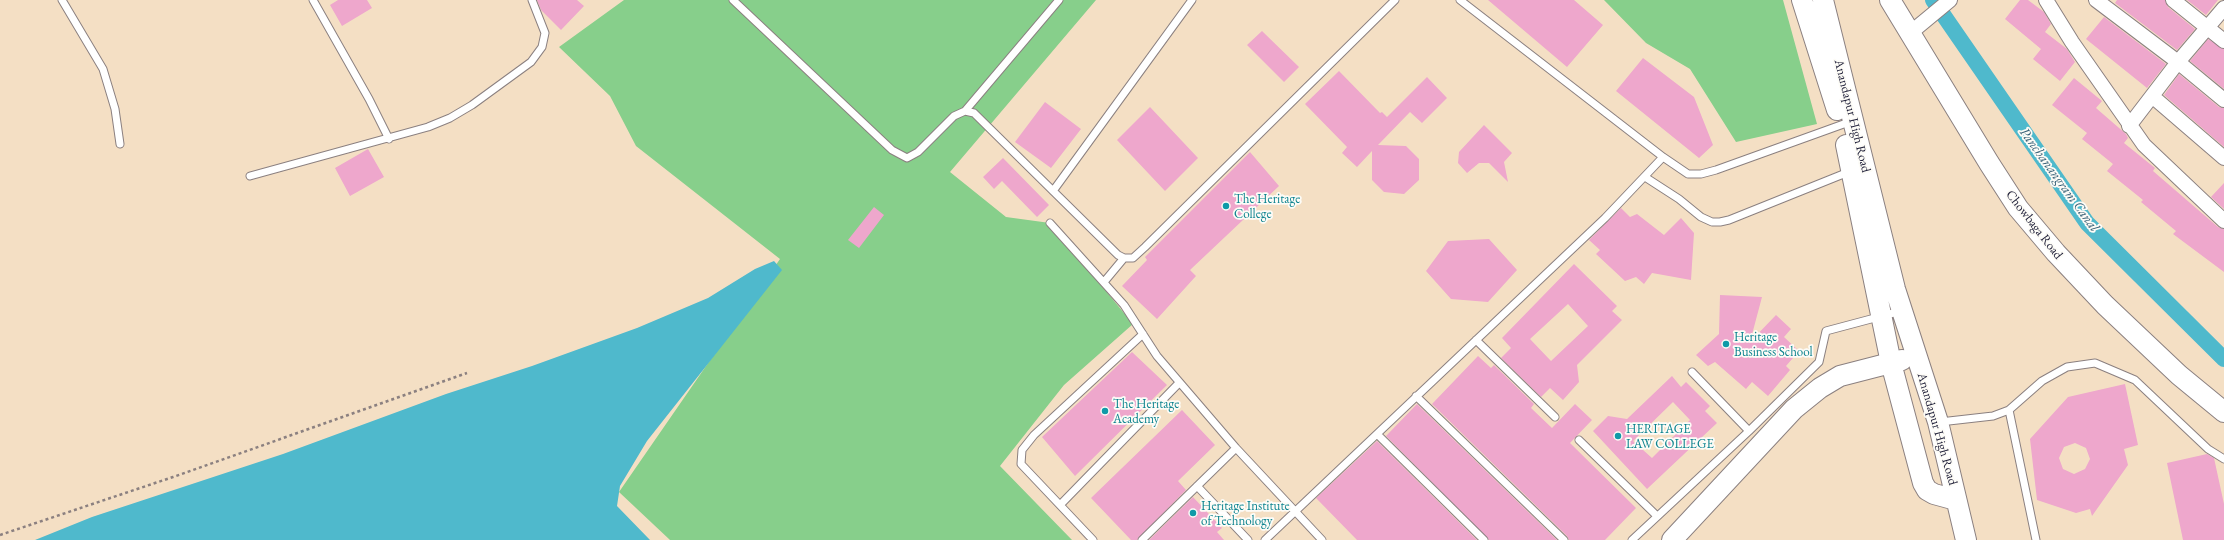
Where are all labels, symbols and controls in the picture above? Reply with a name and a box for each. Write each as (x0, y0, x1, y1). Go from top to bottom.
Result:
street label: Anandapur High Road (1830, 58, 1874, 174)
water label: Panchanangram Canal (2016, 125, 2102, 235)
street label: Chowbaga Road (2002, 187, 2066, 263)
place label: The Heritage College (1234, 191, 1300, 222)
marker: The Heritage College (1221, 201, 1231, 211)
place label: Heritage Business School (1734, 329, 1813, 360)
marker: Heritage Business School (1721, 339, 1731, 349)
street label: Anandapur High Road (1914, 371, 1960, 487)
place label: The Heritage Academy (1113, 396, 1179, 427)
marker: The Heritage Academy (1100, 406, 1110, 416)
place label: HERITAGE LAW COLLEGE (1626, 421, 1714, 452)
marker: HERITAGE LAW COLLEGE (1613, 431, 1623, 441)
place label: Heritage Institute of Technology (1201, 498, 1290, 529)
marker: Heritage Institute of Technology (1188, 508, 1198, 518)

